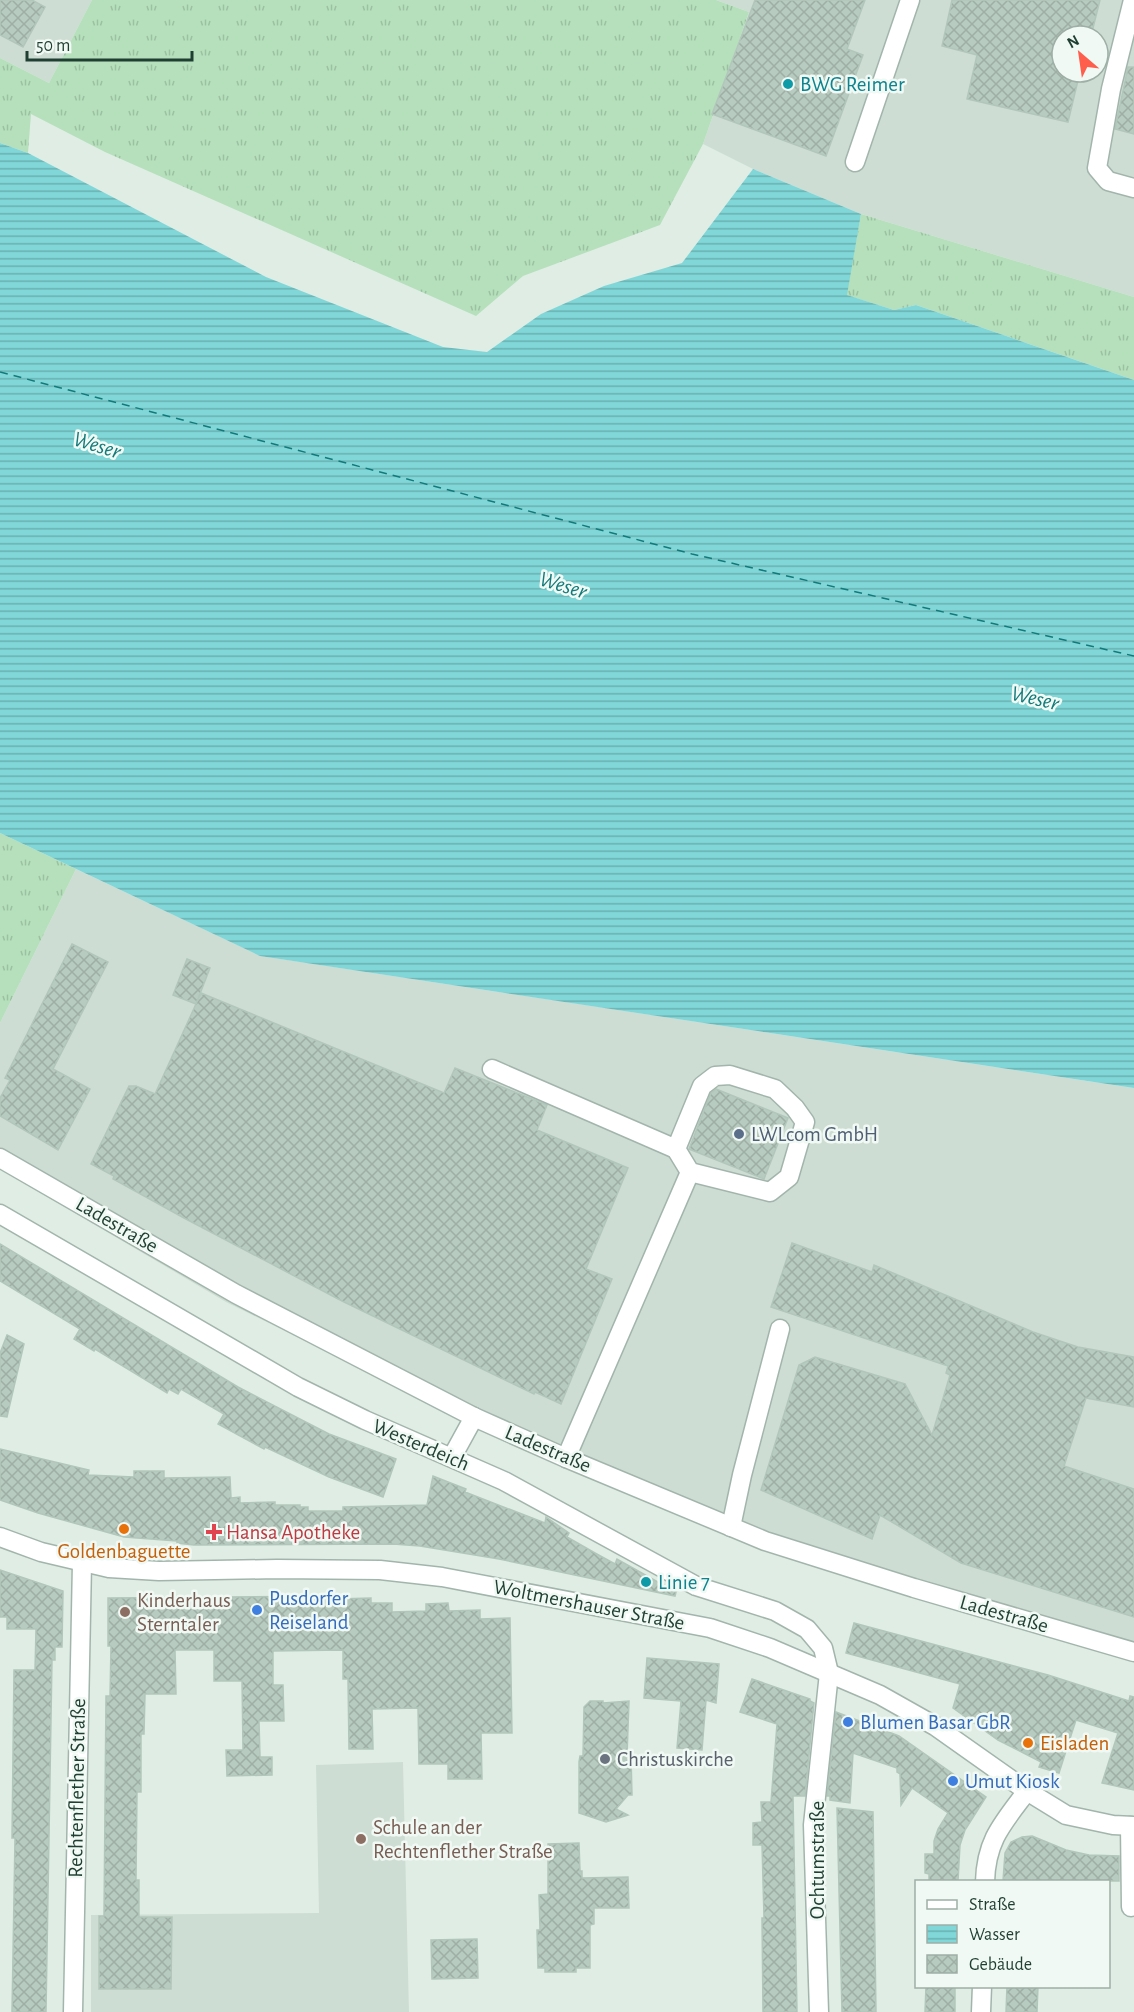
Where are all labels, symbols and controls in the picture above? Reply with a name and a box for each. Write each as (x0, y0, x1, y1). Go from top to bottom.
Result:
scale bar (27, 24, 192, 62)
north arrow (1050, 24, 1110, 84)
text: N (1064, 32, 1082, 51)
text: 50 m (36, 37, 70, 55)
place label: BWG Reimer (800, 74, 905, 95)
marker: BWG Reimer (781, 77, 795, 91)
water label: Weser (71, 427, 124, 463)
water label: Weser (537, 567, 590, 603)
water label: Weser (1009, 682, 1062, 714)
place label: LWLcom GmbH (751, 1124, 878, 1145)
marker: LWLcom GmbH (732, 1127, 746, 1141)
street label: Ladestraße (72, 1193, 162, 1257)
street label: Westerdeich (370, 1415, 472, 1475)
street label: Ladestraße (502, 1422, 594, 1476)
marker: Goldenbaguette (117, 1522, 131, 1536)
place label: Hansa Apotheke (226, 1522, 360, 1543)
marker: Hansa Apotheke (207, 1525, 221, 1539)
place label: Goldenbaguette (58, 1541, 190, 1562)
place label: Linie 7 (658, 1572, 710, 1593)
marker: Linie 7 (639, 1575, 653, 1589)
street label: Woltmershauser Straße (492, 1576, 686, 1634)
place label: Pusdorfer Reiseland (269, 1588, 349, 1633)
place label: Kinderhaus Sterntaler (137, 1590, 231, 1635)
street label: Ladestraße (957, 1591, 1051, 1637)
marker: Pusdorfer Reiseland (250, 1603, 264, 1617)
marker: Kinderhaus Sterntaler (118, 1605, 132, 1619)
street label: Rechtenflether Straße (65, 1698, 89, 1878)
place label: Blumen Basar GbR (860, 1712, 1011, 1733)
marker: Blumen Basar GbR (841, 1715, 855, 1729)
place label: Eisladen (1040, 1733, 1109, 1754)
marker: Eisladen (1021, 1736, 1035, 1750)
place label: Christuskirche (617, 1749, 734, 1770)
marker: Christuskirche (598, 1752, 612, 1766)
place label: Umut Kiosk (965, 1771, 1060, 1792)
marker: Umut Kiosk (946, 1774, 960, 1788)
street label: Ochtumstraße (807, 1801, 828, 1919)
place label: Schule an der Rechtenflether Straße (373, 1817, 553, 1862)
marker: Schule an der Rechtenflether Straße (354, 1832, 368, 1846)
legend (915, 1880, 1110, 1988)
text: Straße (969, 1896, 1015, 1914)
text: Wasser (969, 1926, 1020, 1944)
text: Gebäude (969, 1956, 1032, 1974)

